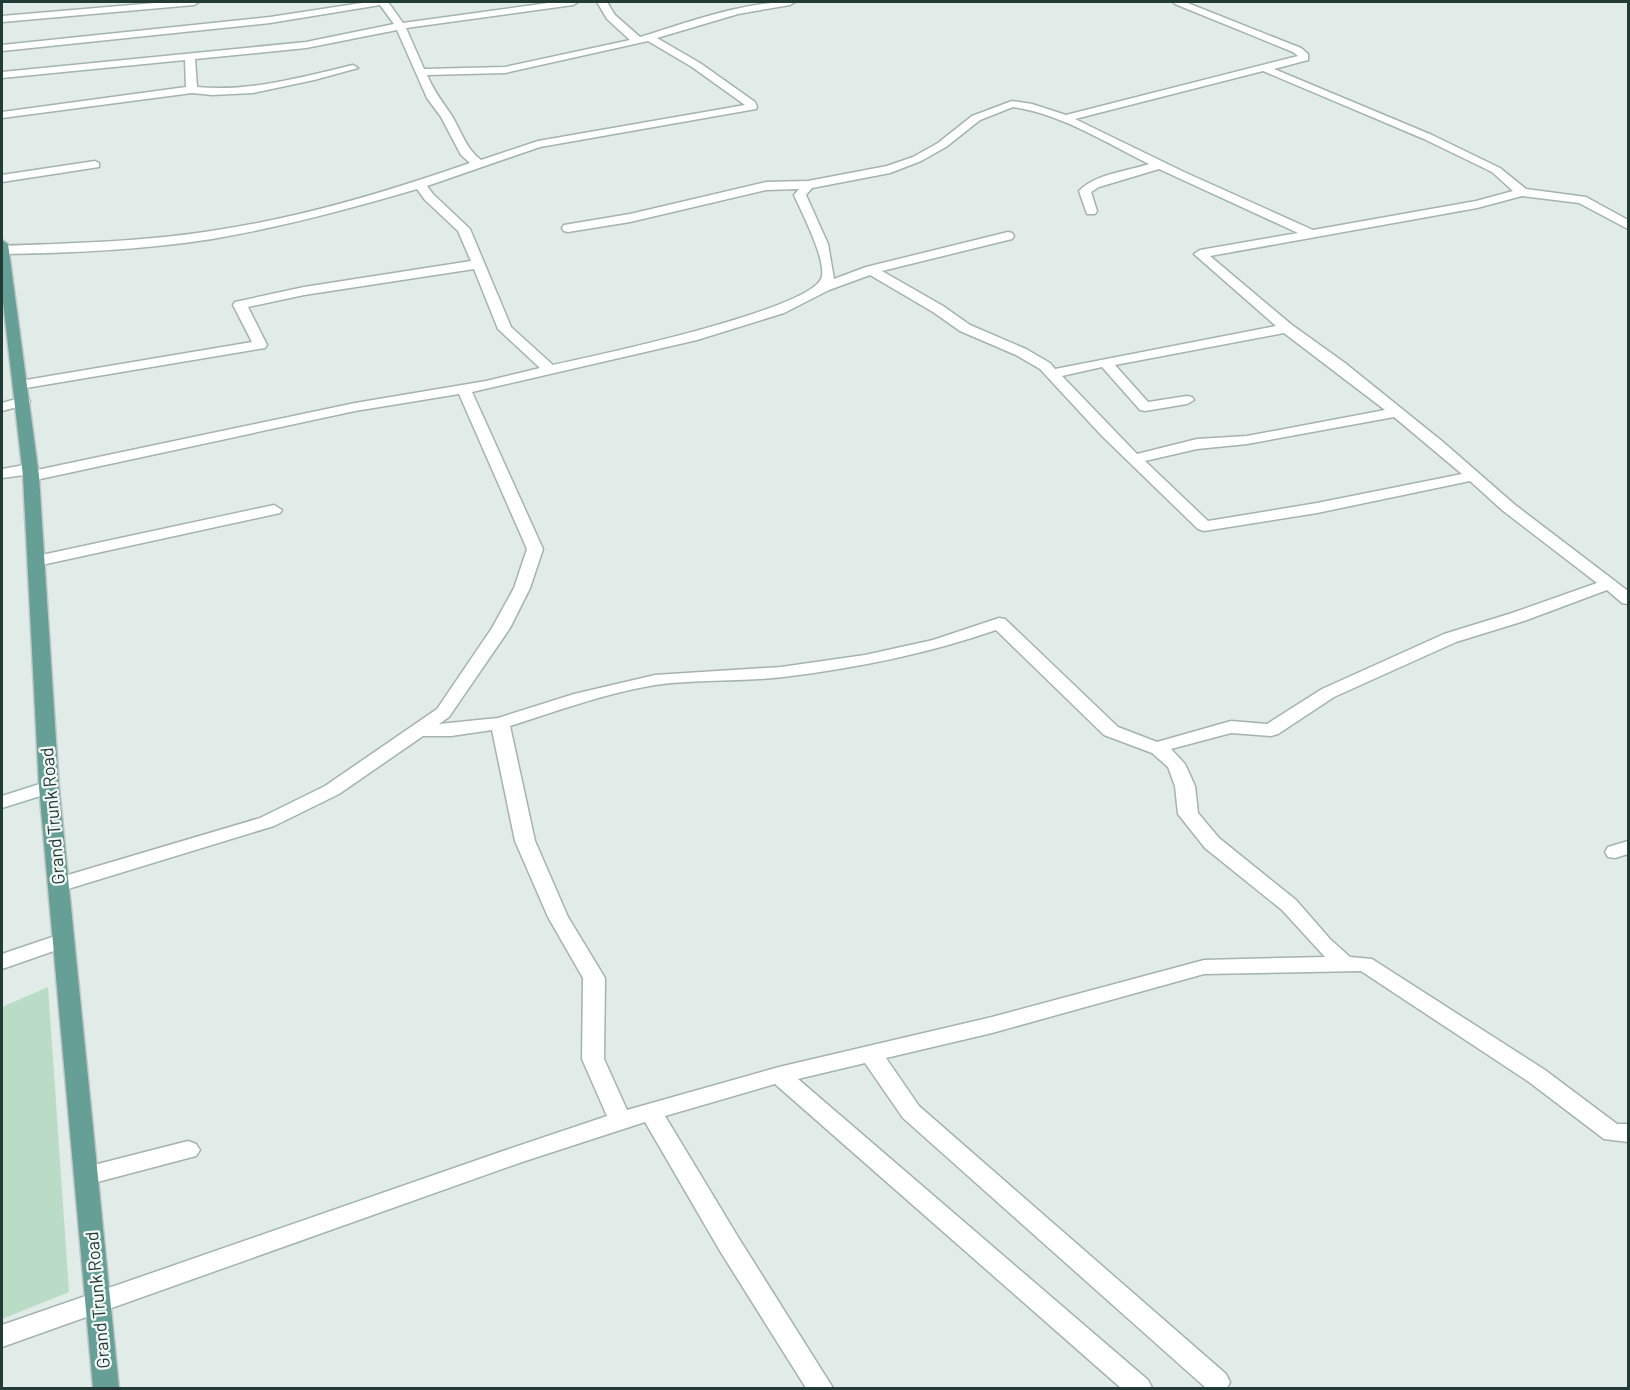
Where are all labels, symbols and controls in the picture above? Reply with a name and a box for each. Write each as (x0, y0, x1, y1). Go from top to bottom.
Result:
street label: Grand Trunk Road (35, 747, 69, 885)
street label: Grand Trunk Road (80, 1231, 114, 1369)

